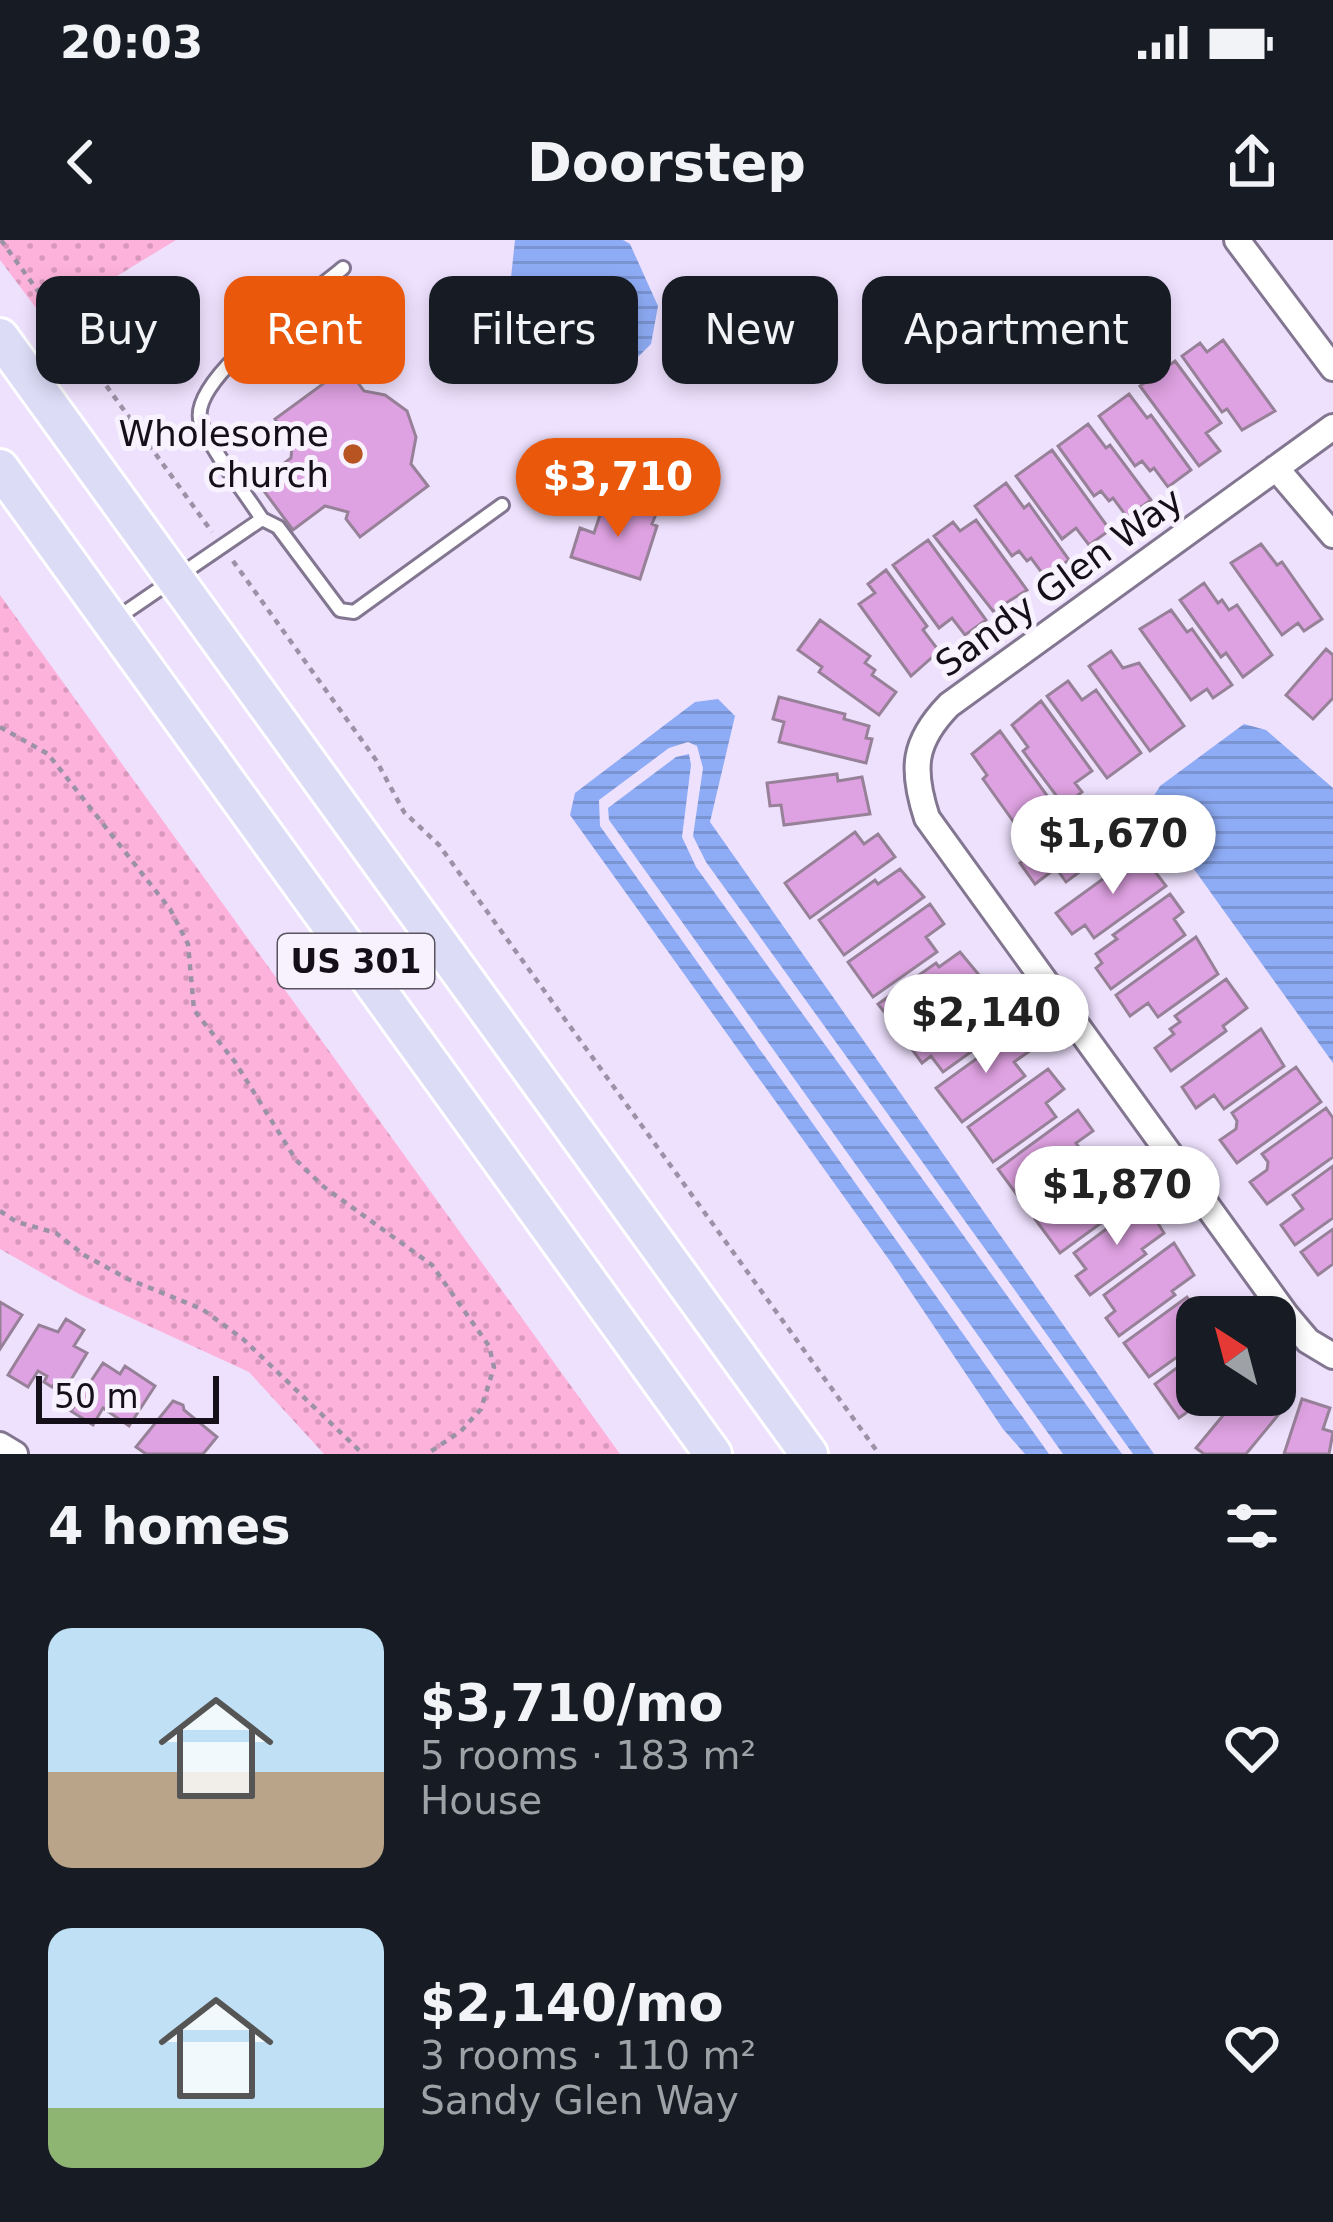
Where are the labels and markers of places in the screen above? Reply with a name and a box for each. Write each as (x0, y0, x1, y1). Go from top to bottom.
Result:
place label: Wholesome church (118, 413, 329, 495)
pin: $3,710 (520, 438, 716, 540)
marker: Wholesome church (340, 441, 366, 467)
pin: $1,670 (1015, 795, 1211, 897)
pin: $2,140 (888, 974, 1084, 1076)
pin: $1,870 (1019, 1146, 1215, 1248)

